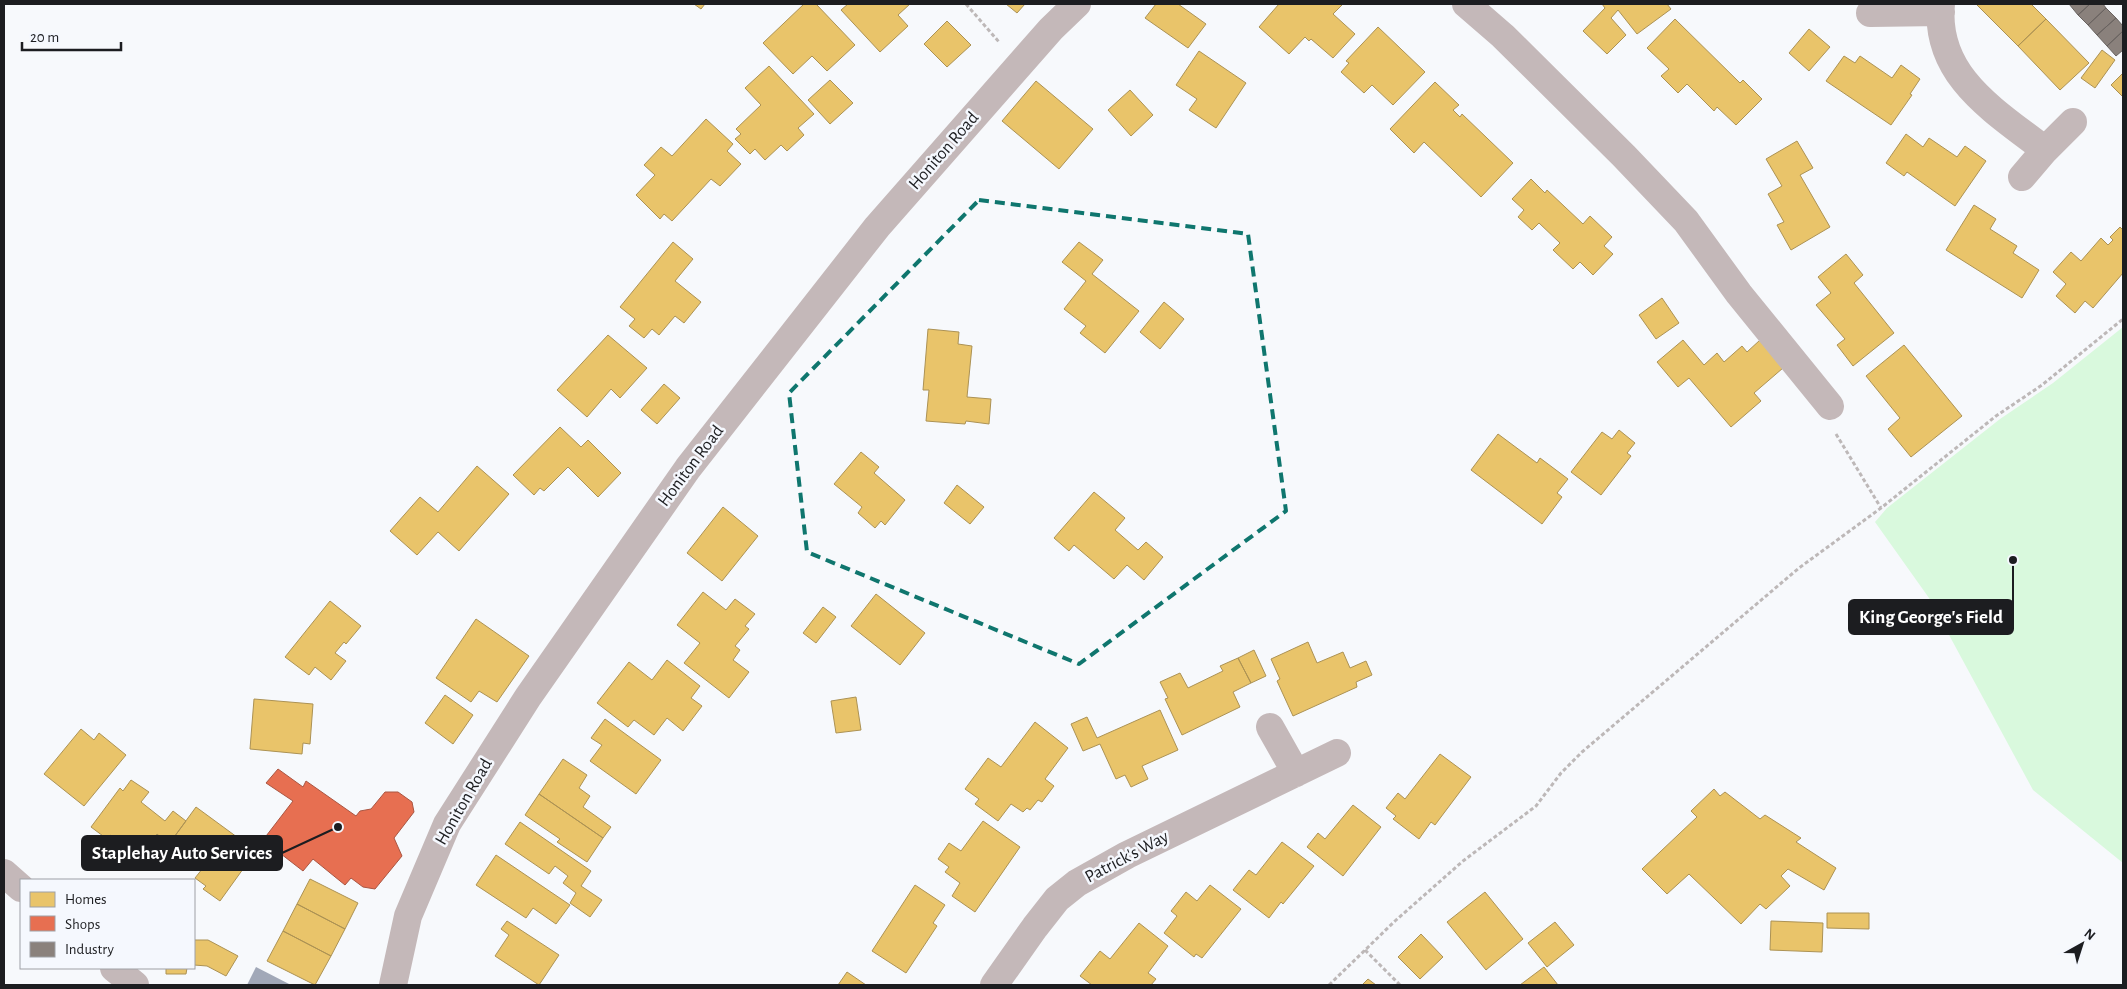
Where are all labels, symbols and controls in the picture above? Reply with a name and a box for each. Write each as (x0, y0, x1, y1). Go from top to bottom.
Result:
scale bar (22, 20, 121, 52)
text: 20 m (30, 30, 59, 45)
street label: Honiton Road (906, 109, 982, 193)
street label: Honiton Road (655, 422, 727, 510)
callout: King George's Field (1849, 600, 2013, 634)
text: King George's Field (1859, 608, 2003, 627)
street label: Honiton Road (432, 756, 496, 848)
street label: Patrick's Way (1082, 827, 1172, 886)
callout: Staplehay Auto Services (82, 836, 282, 870)
text: Staplehay Auto Services (92, 844, 272, 863)
legend (20, 879, 195, 969)
text: Homes (65, 892, 107, 907)
text: Shops (65, 917, 100, 932)
north arrow (2057, 919, 2107, 969)
text: N (2081, 926, 2098, 943)
text: Industry (65, 942, 114, 957)

